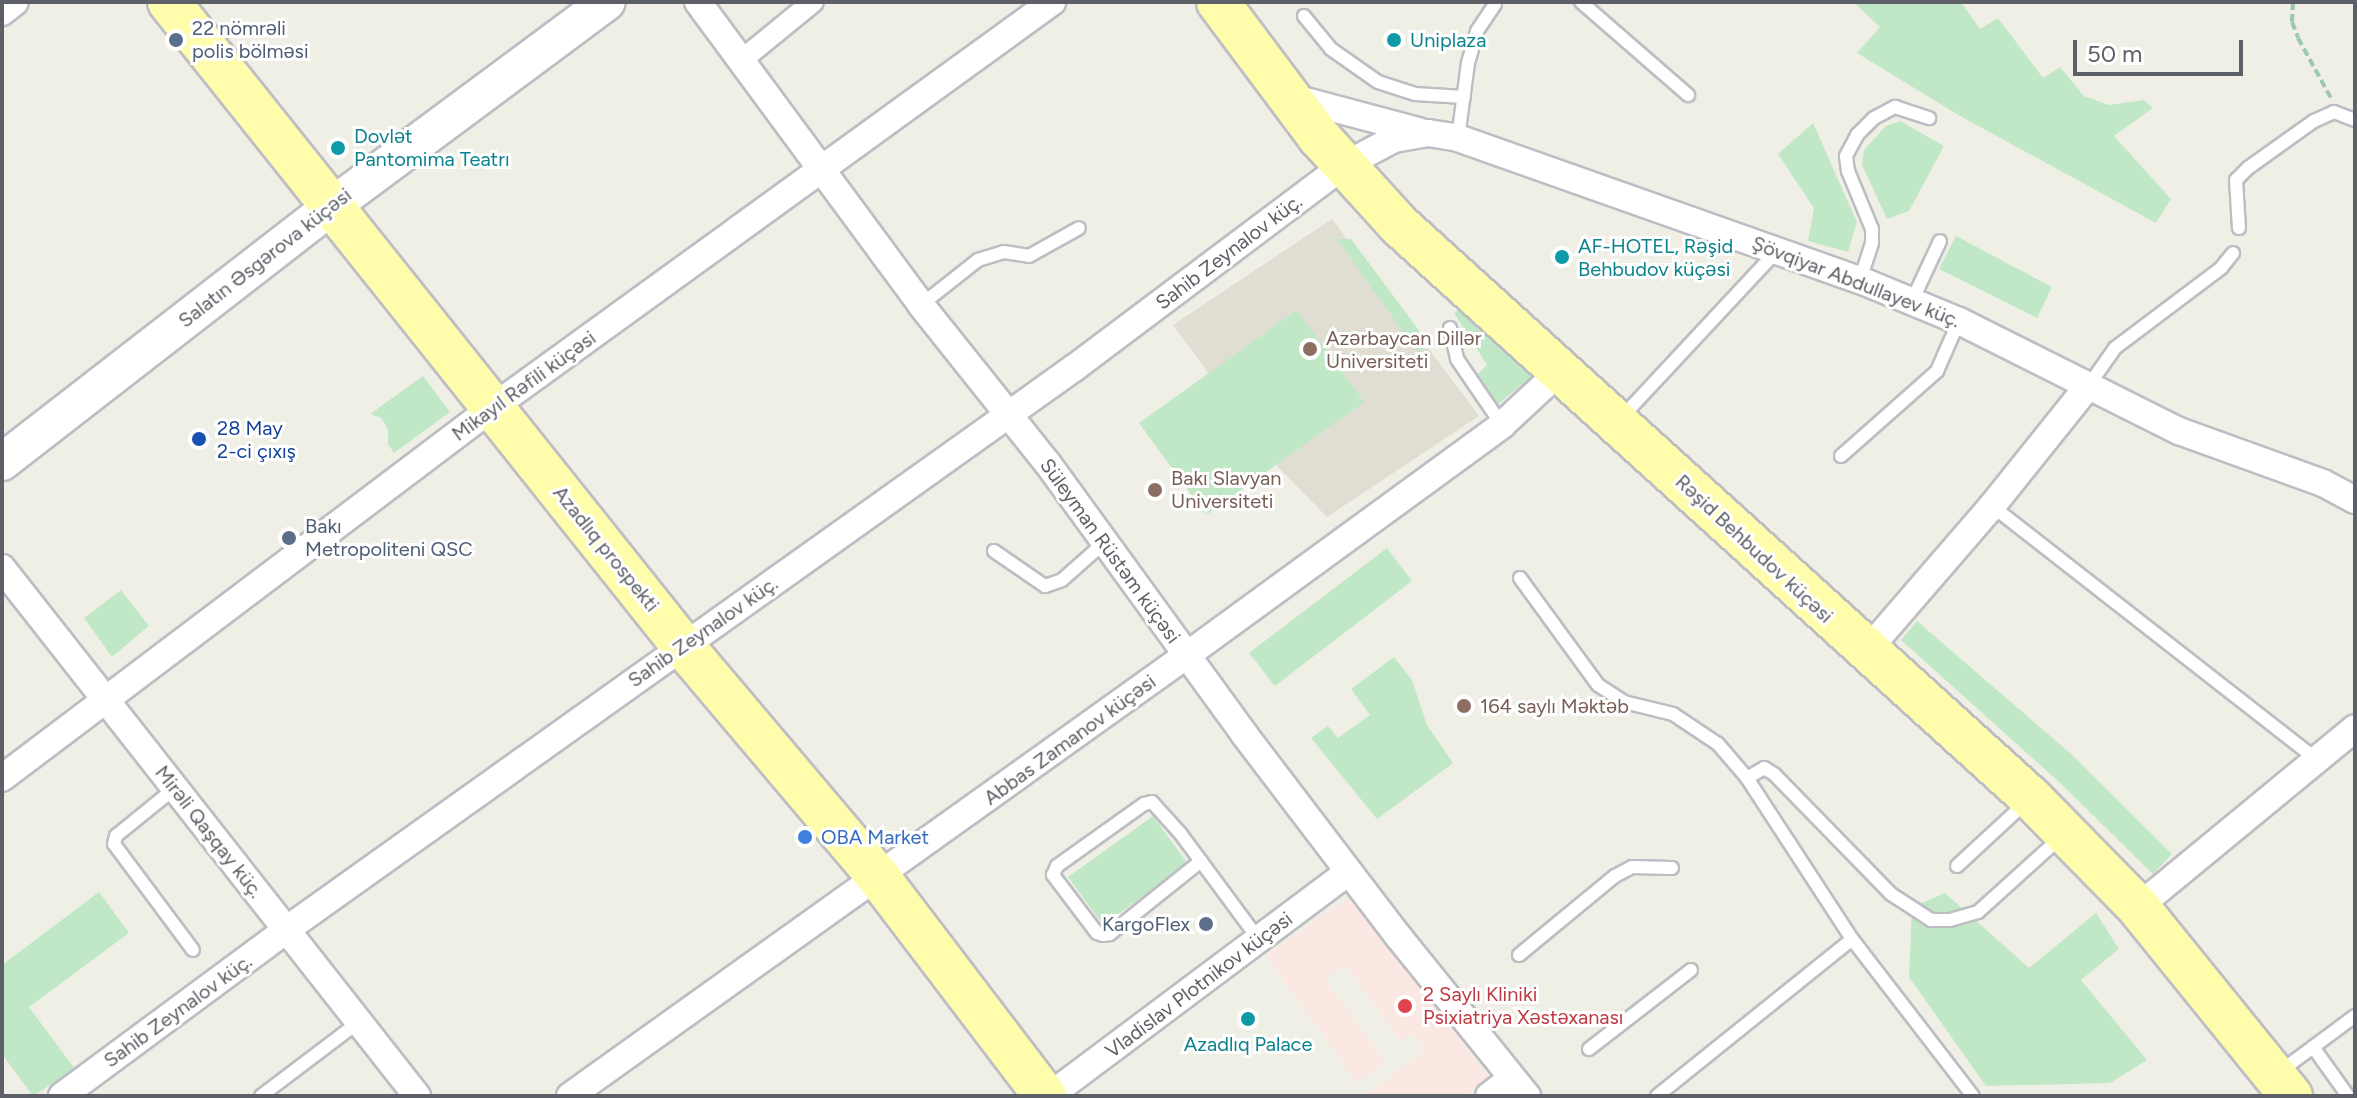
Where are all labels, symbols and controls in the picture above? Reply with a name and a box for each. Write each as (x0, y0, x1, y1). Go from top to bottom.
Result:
place label: 22 nömrəli polis bölməsi (192, 16, 309, 63)
scale bar (2077, 24, 2247, 74)
place label: Uniplaza (1410, 28, 1486, 52)
marker: 22 nömrəli polis bölməsi (167, 31, 185, 49)
marker: Uniplaza (1385, 31, 1403, 49)
text: 50 m (2087, 39, 2143, 68)
place label: Dovlət Pantomima Teatrı (354, 124, 510, 171)
marker: Dovlət Pantomima Teatrı (329, 139, 347, 157)
street label: Salatın Əsgərova küçəsi (174, 183, 356, 333)
street label: Sahib Zeynalov küç. (1151, 189, 1307, 315)
street label: Şövqiyar Abdullayev küç. (1748, 231, 1964, 333)
place label: AF-HOTEL, Rəşid Behbudov küçəsi (1578, 234, 1733, 281)
marker: AF-HOTEL, Rəşid Behbudov küçəsi (1553, 248, 1571, 266)
street label: Mikayıl Rəfili küçəsi (447, 326, 601, 446)
place label: Azərbaycan Dillər Universiteti (1326, 326, 1482, 373)
marker: Azərbaycan Dillər Universiteti (1301, 340, 1319, 358)
place label: 28 May 2-ci çıxış (217, 416, 296, 463)
marker: 28 May 2-ci çıxış (188, 428, 210, 450)
street label: Süleyman Rüstəm küçəsi (1035, 454, 1185, 648)
place label: Bakı Slavyan Universiteti (1171, 466, 1281, 513)
street label: Rəşid Behbudov küçəsi (1670, 470, 1838, 628)
street label: Azadlıq prospekti (548, 481, 664, 617)
marker: Bakı Slavyan Universiteti (1146, 481, 1164, 499)
place label: Bakı Metropoliteni QSC (305, 514, 473, 561)
marker: Bakı Metropoliteni QSC (280, 529, 298, 547)
street label: Sahib Zeynalov küç. (624, 571, 782, 693)
street label: Abbas Zamanov küçəsi (980, 670, 1160, 810)
place label: 164 saylı Məktəb (1480, 694, 1629, 718)
marker: 164 saylı Məktəb (1455, 697, 1473, 715)
street label: Mirəli Qaşqay küç. (150, 761, 268, 903)
place label: OBA Market (821, 825, 929, 849)
marker: OBA Market (796, 828, 814, 846)
street label: Vladislav Plotnikov küçəsi (1101, 907, 1297, 1063)
place label: KargoFlex (1102, 912, 1190, 936)
marker: KargoFlex (1197, 915, 1215, 933)
street label: Sahib Zeynalov küç. (99, 949, 257, 1073)
place label: 2 Saylı Kliniki Psixiatriya Xəstəxanası (1423, 982, 1624, 1029)
marker: 2 Saylı Kliniki Psixiatriya Xəstəxanası (1394, 995, 1416, 1017)
marker: Azadlıq Palace (1239, 1010, 1257, 1028)
place label: Azadlıq Palace (1184, 1032, 1312, 1056)

